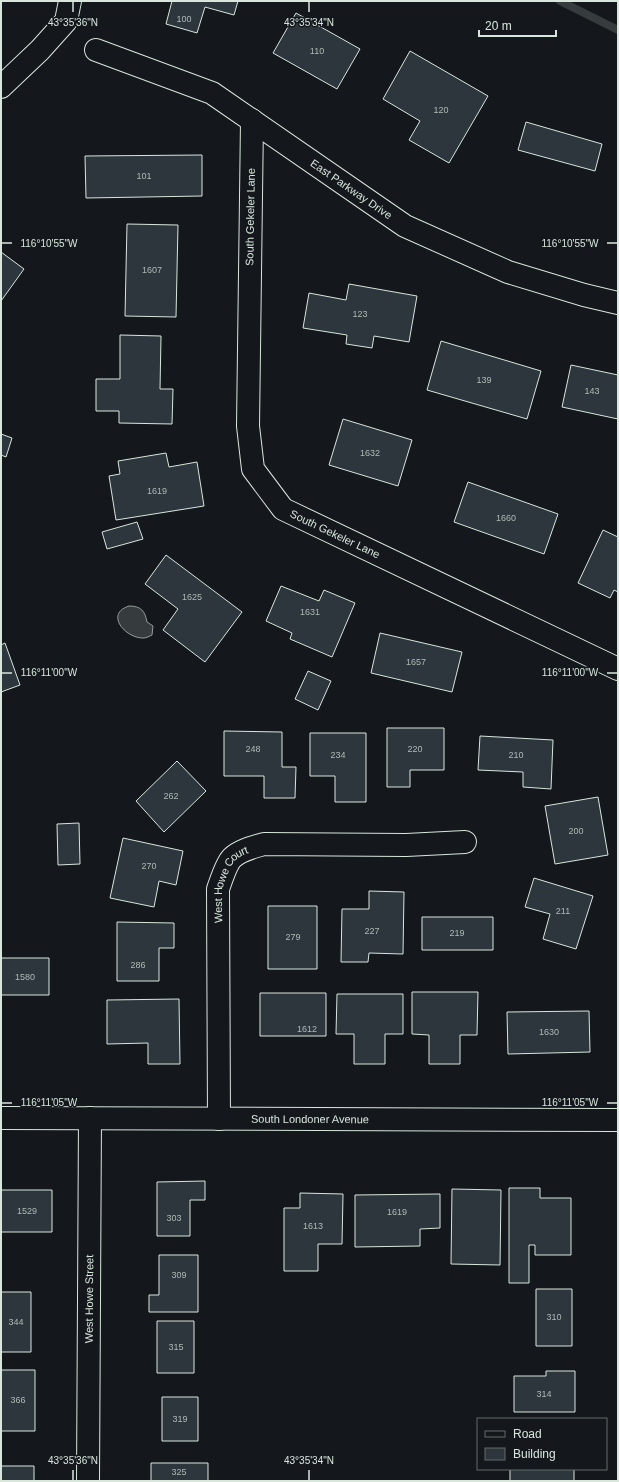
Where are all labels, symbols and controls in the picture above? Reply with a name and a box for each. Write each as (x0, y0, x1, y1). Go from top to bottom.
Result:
scale bar (479, 12, 556, 38)
house number: 100 (176, 14, 192, 24)
text: 43°35'36"N (48, 17, 98, 28)
text: 43°35'34"N (284, 17, 334, 28)
text: 20 m (485, 19, 512, 33)
house number: 110 (310, 46, 324, 56)
house number: 120 (433, 105, 449, 115)
street label: East Parkway Drive (308, 157, 394, 221)
street label: South Gekeler Lane (243, 168, 257, 266)
house number: 101 (136, 171, 152, 181)
text: 116°10'55"W (20, 238, 78, 249)
text: 116°10'55"W (541, 238, 599, 249)
house number: 1607 (142, 265, 162, 275)
house number: 123 (352, 309, 368, 319)
house number: 139 (476, 375, 492, 385)
house number: 143 (584, 386, 600, 396)
house number: 1632 (360, 448, 380, 458)
house number: 1619 (147, 486, 167, 496)
street label: South Gekeler Lane (288, 507, 382, 560)
house number: 1660 (496, 513, 516, 523)
house number: 1625 (182, 592, 202, 602)
house number: 1631 (300, 607, 320, 617)
house number: 1657 (406, 657, 426, 667)
text: 116°11'00"W (21, 667, 78, 678)
text: 116°11'00"W (542, 667, 599, 678)
house number: 248 (245, 744, 261, 754)
house number: 220 (407, 744, 423, 754)
house number: 234 (330, 750, 346, 760)
house number: 210 (508, 750, 524, 760)
house number: 262 (163, 791, 179, 801)
house number: 200 (568, 826, 584, 836)
street label: West Howe Court (212, 843, 250, 923)
house number: 270 (141, 861, 157, 871)
house number: 211 (556, 906, 570, 916)
house number: 227 (364, 926, 380, 936)
house number: 219 (449, 928, 465, 938)
house number: 279 (285, 932, 301, 942)
house number: 286 (130, 960, 146, 970)
house number: 1580 (15, 972, 35, 982)
house number: 1612 (297, 1024, 317, 1034)
house number: 1630 (539, 1027, 559, 1037)
text: 116°11'05"W (21, 1097, 78, 1108)
text: 116°11'05"W (542, 1097, 599, 1108)
street label: South Londoner Avenue (251, 1113, 369, 1125)
house number: 1529 (17, 1206, 37, 1216)
house number: 1619 (387, 1207, 407, 1217)
house number: 303 (166, 1213, 182, 1223)
house number: 1613 (303, 1221, 323, 1231)
street label: West Howe Street (83, 1255, 95, 1343)
house number: 309 (171, 1270, 187, 1280)
house number: 310 (546, 1312, 562, 1322)
house number: 344 (8, 1317, 24, 1327)
house number: 315 (168, 1342, 184, 1352)
house number: 314 (536, 1389, 552, 1399)
house number: 366 (10, 1395, 26, 1405)
house number: 319 (172, 1414, 188, 1424)
legend (477, 1418, 607, 1470)
text: Road (513, 1427, 542, 1441)
text: Building (513, 1447, 556, 1461)
text: 43°35'36"N (48, 1455, 98, 1466)
text: 43°35'34"N (284, 1455, 334, 1466)
house number: 325 (171, 1467, 187, 1477)

